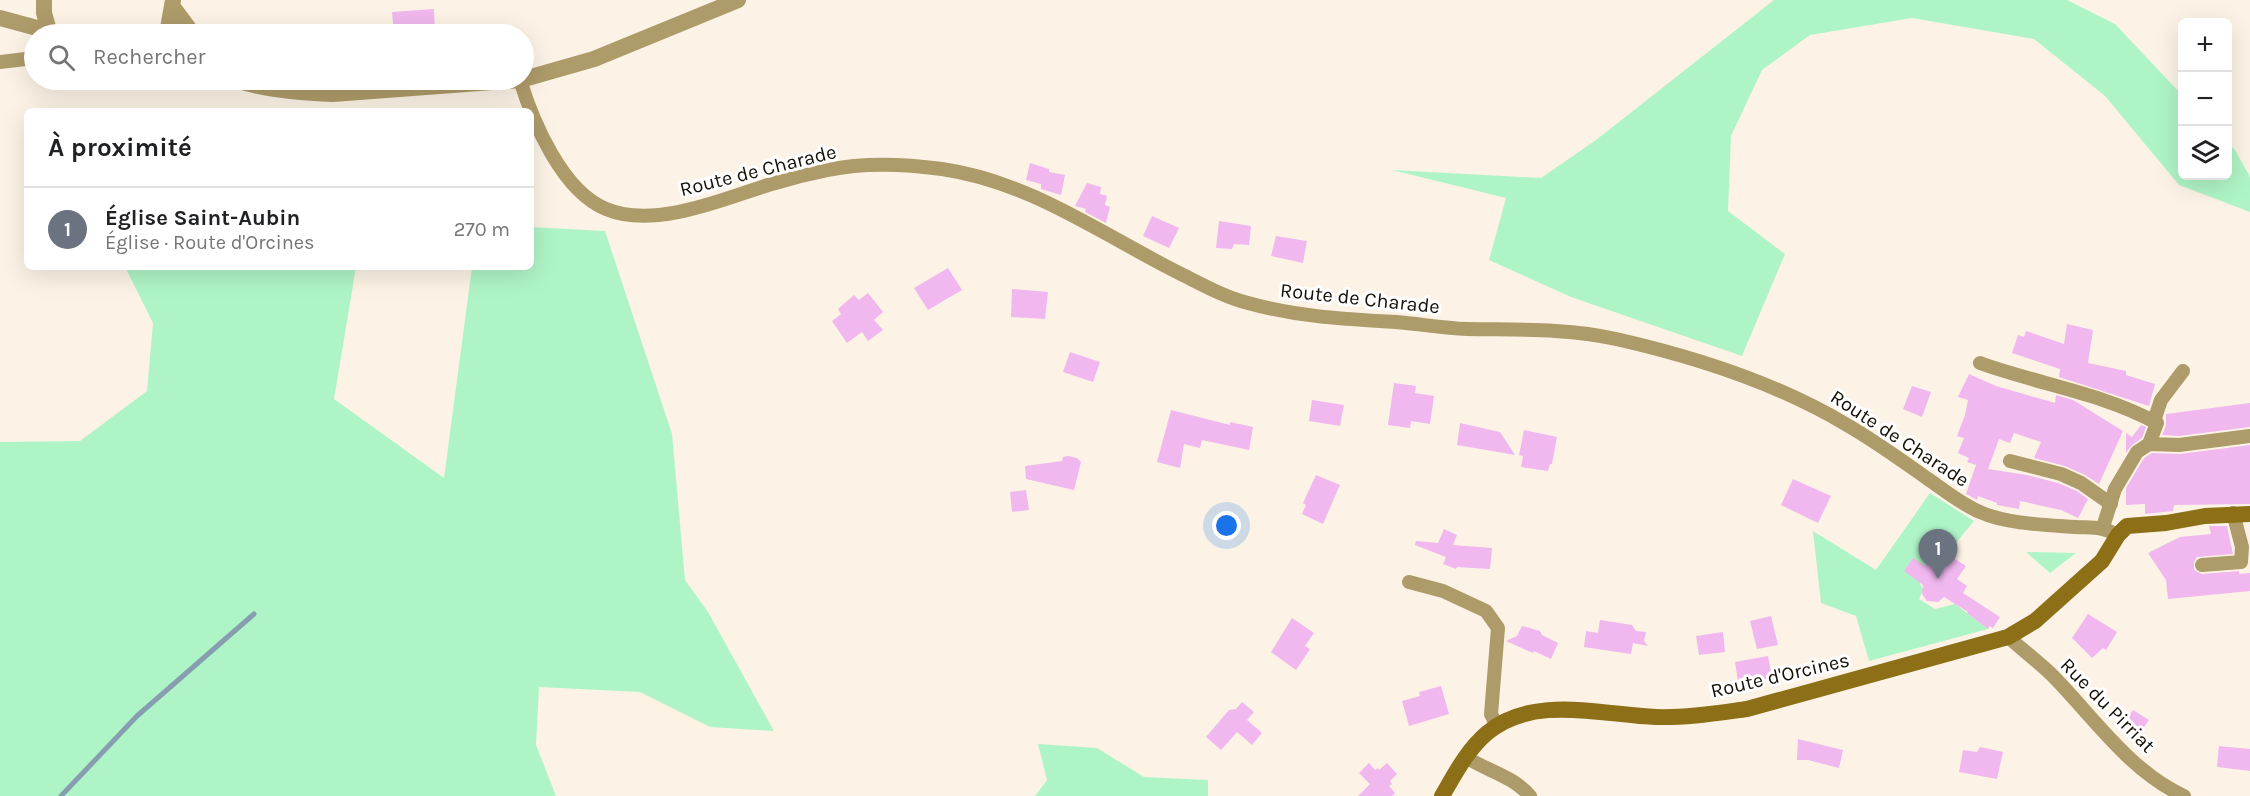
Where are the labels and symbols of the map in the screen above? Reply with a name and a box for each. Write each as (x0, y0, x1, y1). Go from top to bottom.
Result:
street label: Route de Charade (678, 140, 839, 201)
street label: Route de Charade (1279, 279, 1441, 318)
street label: Route de Charade (1826, 385, 1973, 492)
your location (1212, 511, 1241, 540)
pin: 1 (1918, 530, 1958, 579)
street label: Route d'Orcines (1709, 648, 1852, 703)
street label: Rue du Pirriat (2056, 653, 2160, 758)

